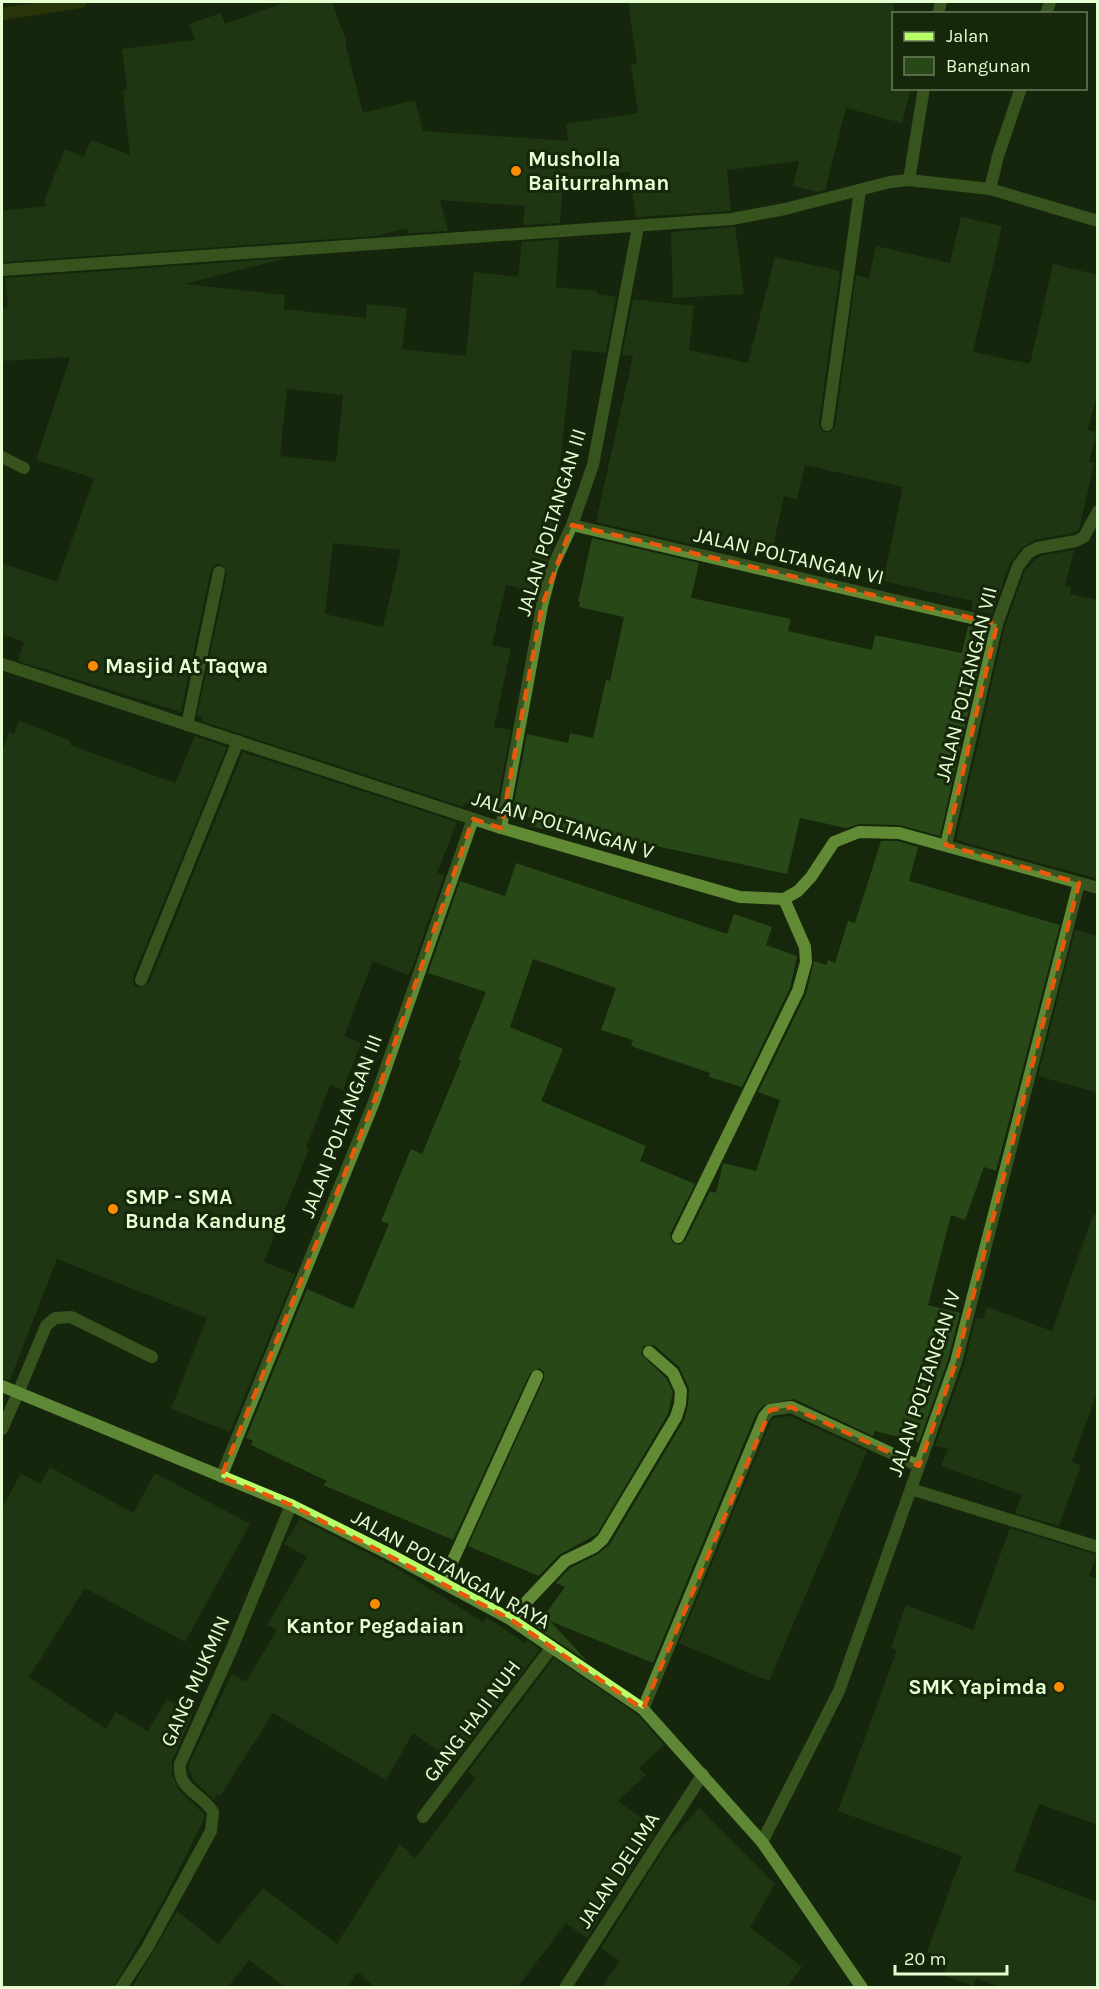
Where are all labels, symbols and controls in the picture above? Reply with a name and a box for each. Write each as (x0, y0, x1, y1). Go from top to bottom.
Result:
legend (892, 12, 1087, 90)
text: Jalan (946, 25, 989, 47)
text: Bangunan (946, 55, 1031, 77)
place label: Musholla Baiturrahman (528, 147, 669, 195)
marker: Musholla Baiturrahman (509, 164, 523, 178)
street label: JALAN POLTANGAN III (511, 426, 591, 618)
street label: JALAN POLTANGAN VI (692, 522, 886, 590)
street label: JALAN POLTANGAN VII (930, 584, 1002, 784)
place label: Masjid At Taqwa (105, 654, 268, 679)
marker: Masjid At Taqwa (86, 659, 100, 673)
street label: JALAN POLTANGAN V (469, 786, 657, 864)
street label: JALAN POLTANGAN III (295, 1031, 387, 1221)
place label: SMP - SMA Bunda Kandung (125, 1185, 286, 1233)
marker: SMP - SMA Bunda Kandung (106, 1202, 120, 1216)
street label: JALAN POLTANGAN IV (883, 1287, 966, 1479)
street label: JALAN POLTANGAN RAYA (348, 1504, 554, 1634)
marker: Kantor Pegadaian (368, 1597, 382, 1611)
street label: GANG MUKMIN (155, 1612, 235, 1750)
place label: Kantor Pegadaian (286, 1614, 464, 1638)
street label: GANG HAJI NUH (418, 1655, 526, 1787)
place label: SMK Yapimda (908, 1675, 1047, 1699)
marker: SMK Yapimda (1052, 1680, 1066, 1694)
street label: JALAN DELIMA (572, 1808, 664, 1932)
scale bar (895, 1938, 1008, 1976)
text: 20 m (904, 1948, 946, 1970)

